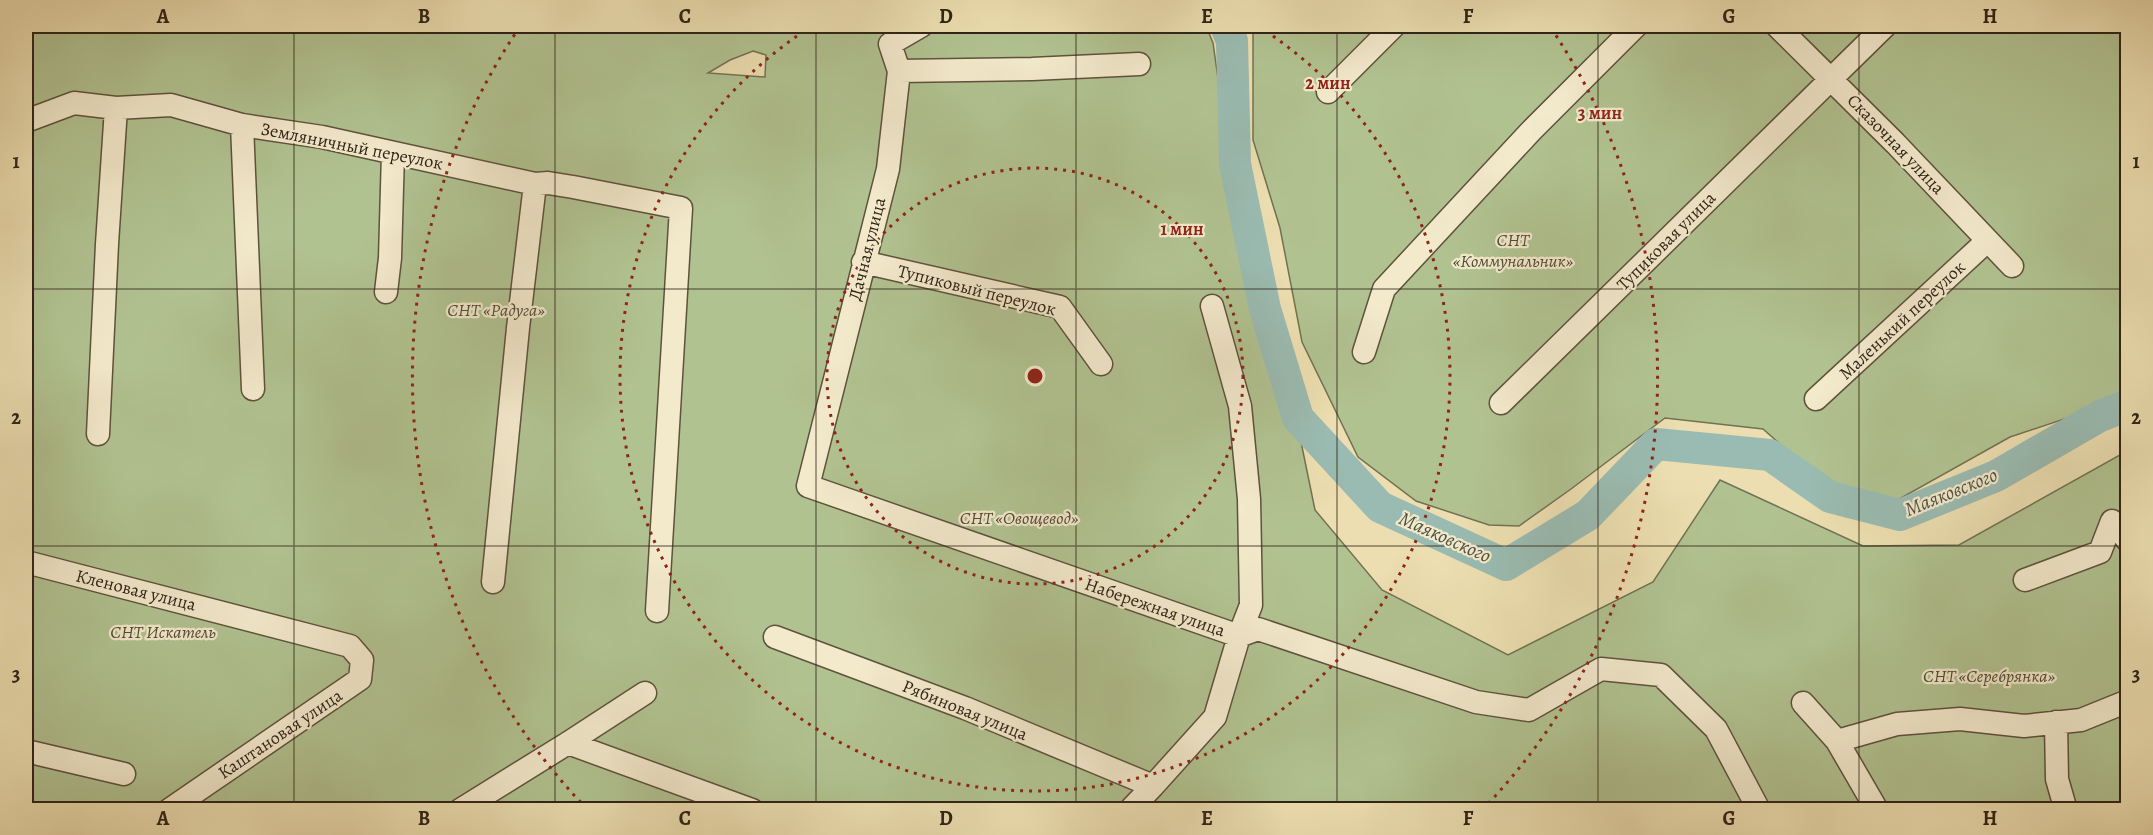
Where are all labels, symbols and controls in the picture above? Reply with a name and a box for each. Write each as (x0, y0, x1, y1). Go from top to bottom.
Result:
text: A (156, 3, 170, 30)
text: B (418, 3, 430, 30)
text: C (679, 3, 691, 30)
text: D (939, 3, 953, 30)
text: E (1201, 3, 1213, 30)
text: F (1463, 3, 1474, 30)
text: G (1722, 3, 1736, 30)
text: H (1983, 3, 1998, 30)
text: 2 мин (1305, 71, 1351, 95)
street label: Сказочная улица (1842, 89, 1950, 200)
text: 3 мин (1578, 101, 1622, 125)
street label: Земляничный переулок (259, 117, 445, 175)
text: 1 (12, 148, 20, 175)
text: 1 (2132, 148, 2140, 175)
street label: Тупиковая улица (1611, 186, 1721, 296)
street label: Дачная улица (843, 194, 892, 303)
text: 1 мин (1160, 217, 1204, 241)
park label: СНТ «Коммунальник» (1453, 228, 1574, 273)
street label: Маленький переулок (1834, 255, 1970, 385)
street label: Тупиковый переулок (895, 259, 1059, 321)
park label: СНТ «Радуга» (447, 298, 545, 322)
centre of rings (1025, 366, 1045, 386)
text: 2 (11, 404, 21, 431)
text: 2 (2131, 404, 2141, 431)
water label: Маяковского (1900, 461, 2002, 523)
water label: Маяковского (1395, 505, 1495, 569)
park label: СНТ «Овощевод» (960, 506, 1079, 530)
street label: Кленовая улица (73, 563, 199, 617)
street label: Набережная улица (1082, 572, 1229, 643)
park label: СНТ Искатель (110, 620, 216, 644)
text: 3 (12, 661, 20, 688)
text: 3 (2132, 661, 2140, 688)
park label: СНТ «Серебрянка» (1923, 664, 2056, 688)
street label: Рябиновая улица (899, 674, 1032, 746)
street label: Каштановая улица (213, 683, 348, 785)
text: A (156, 805, 170, 832)
text: B (418, 805, 430, 832)
text: C (679, 805, 691, 832)
text: D (939, 805, 953, 832)
text: E (1201, 805, 1213, 832)
text: F (1463, 805, 1474, 832)
text: G (1722, 805, 1736, 832)
text: H (1983, 805, 1998, 832)

